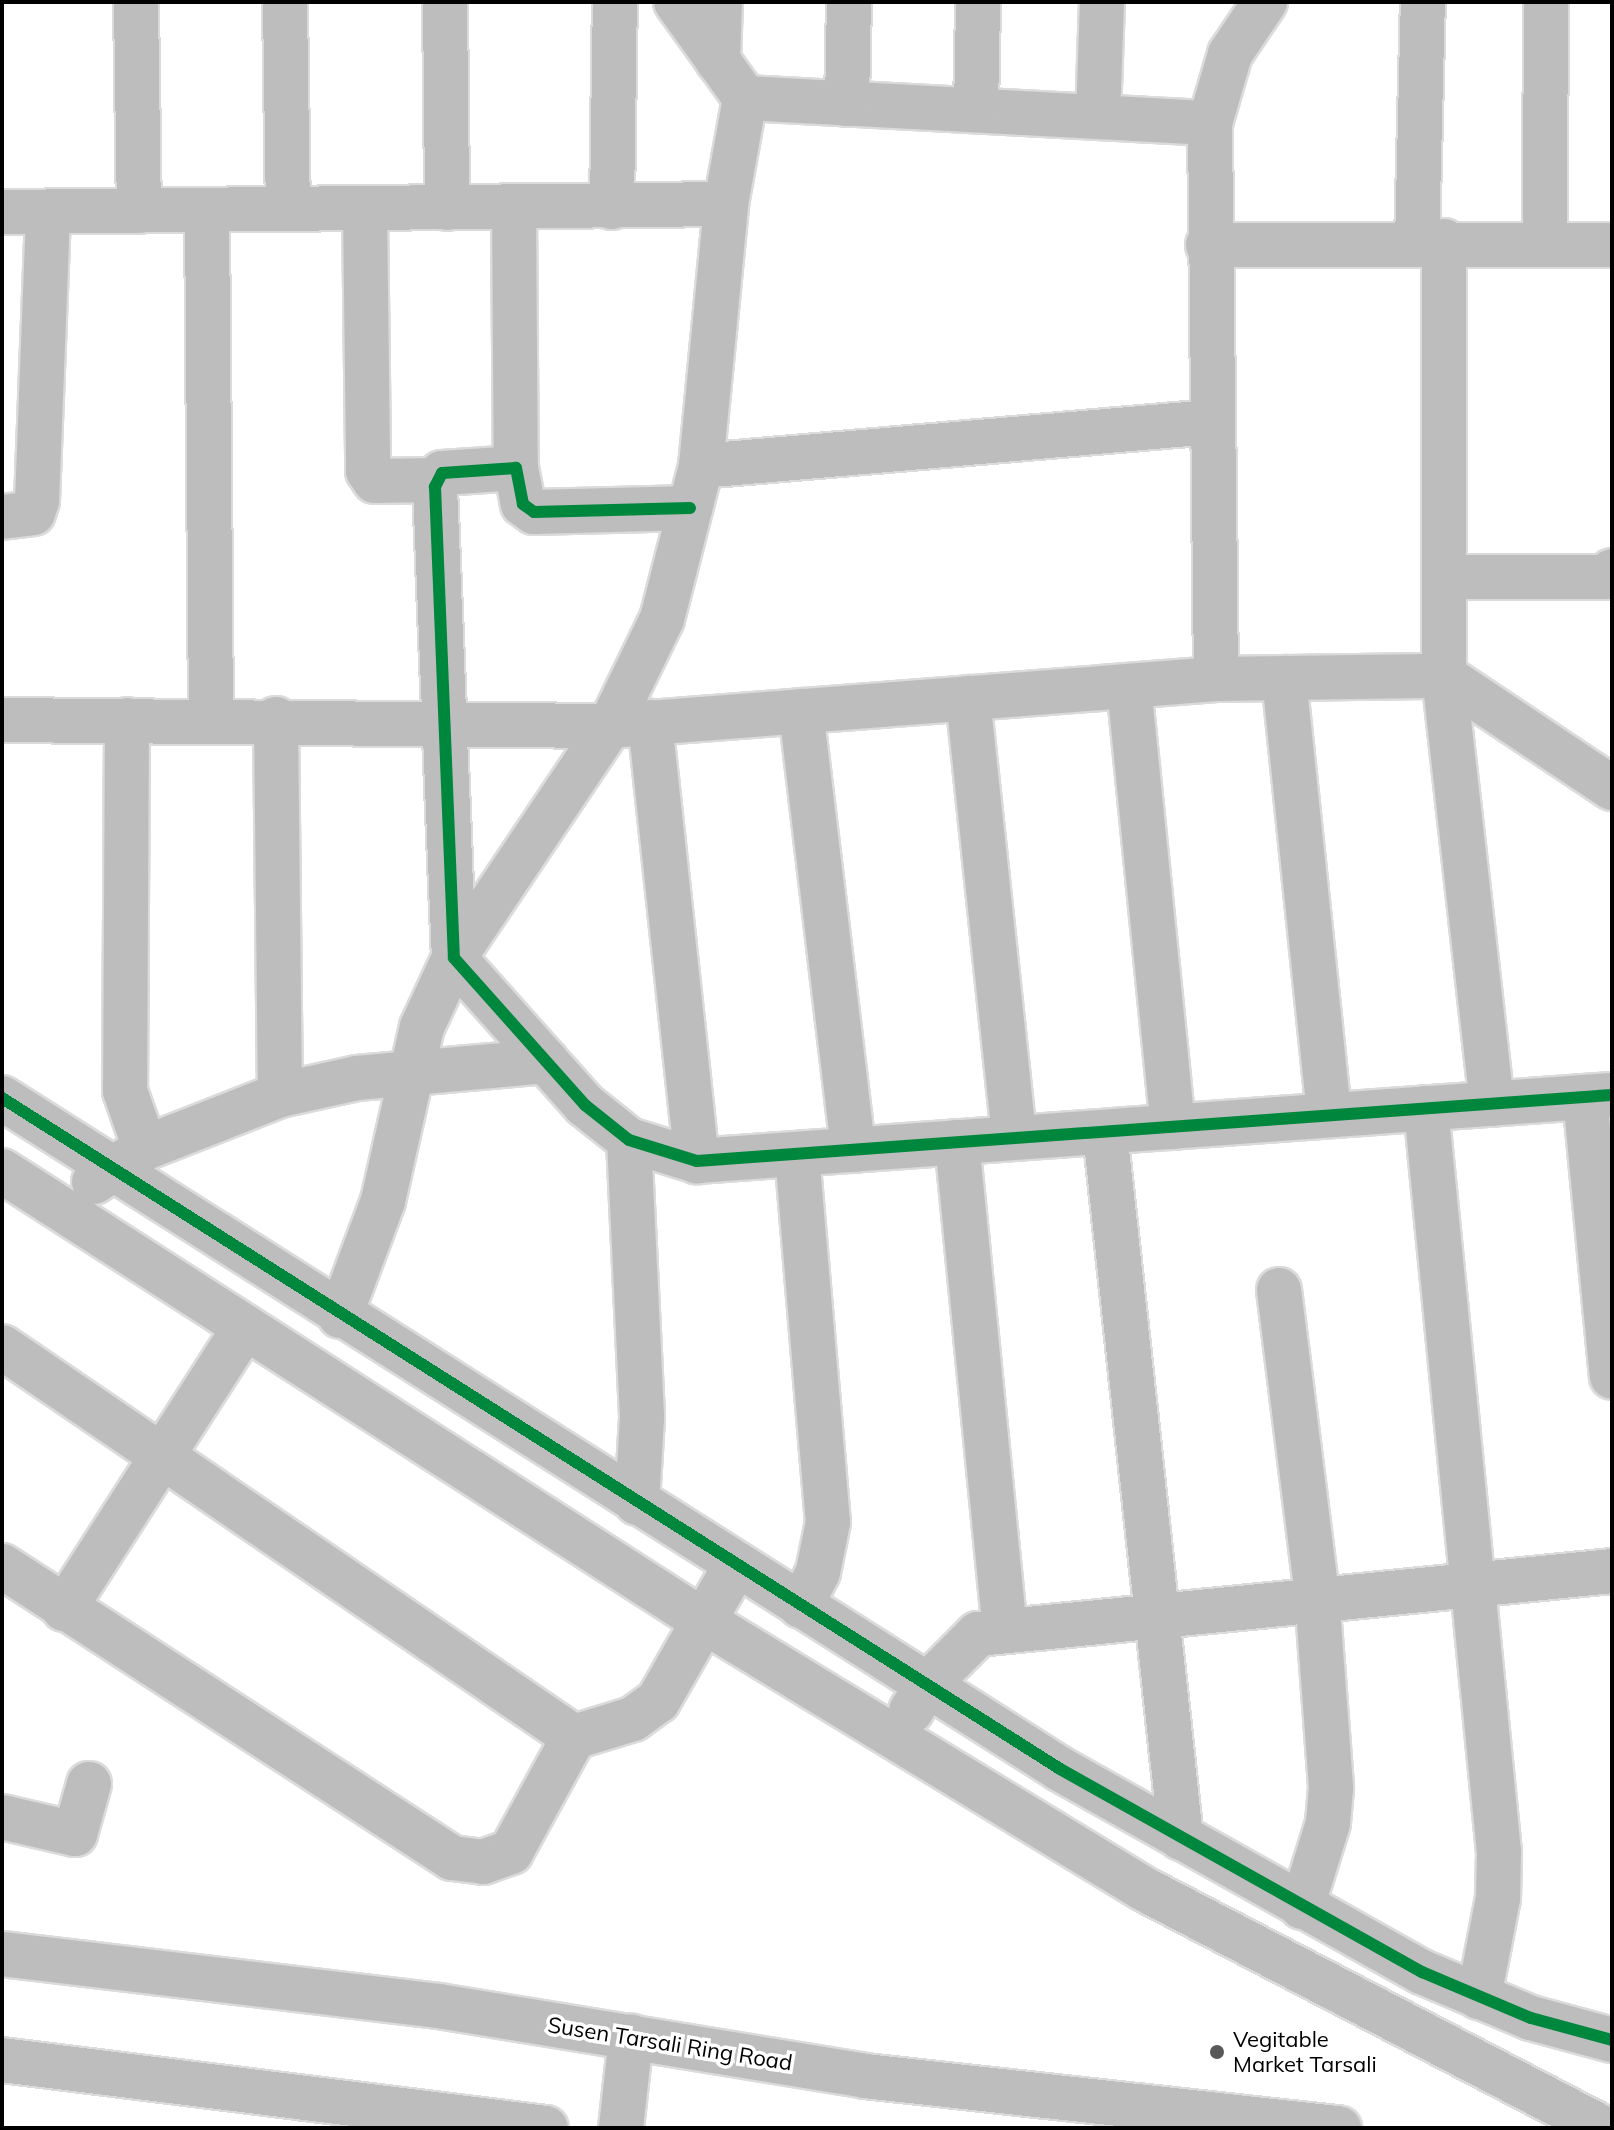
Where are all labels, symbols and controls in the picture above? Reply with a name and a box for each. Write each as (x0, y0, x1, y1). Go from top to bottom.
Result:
street label: Susen Tarsali Ring Road (546, 2012, 794, 2076)
place label: Vegitable Market Tarsali (1233, 2026, 1377, 2078)
marker: Vegitable Market Tarsali (1208, 2043, 1226, 2061)

